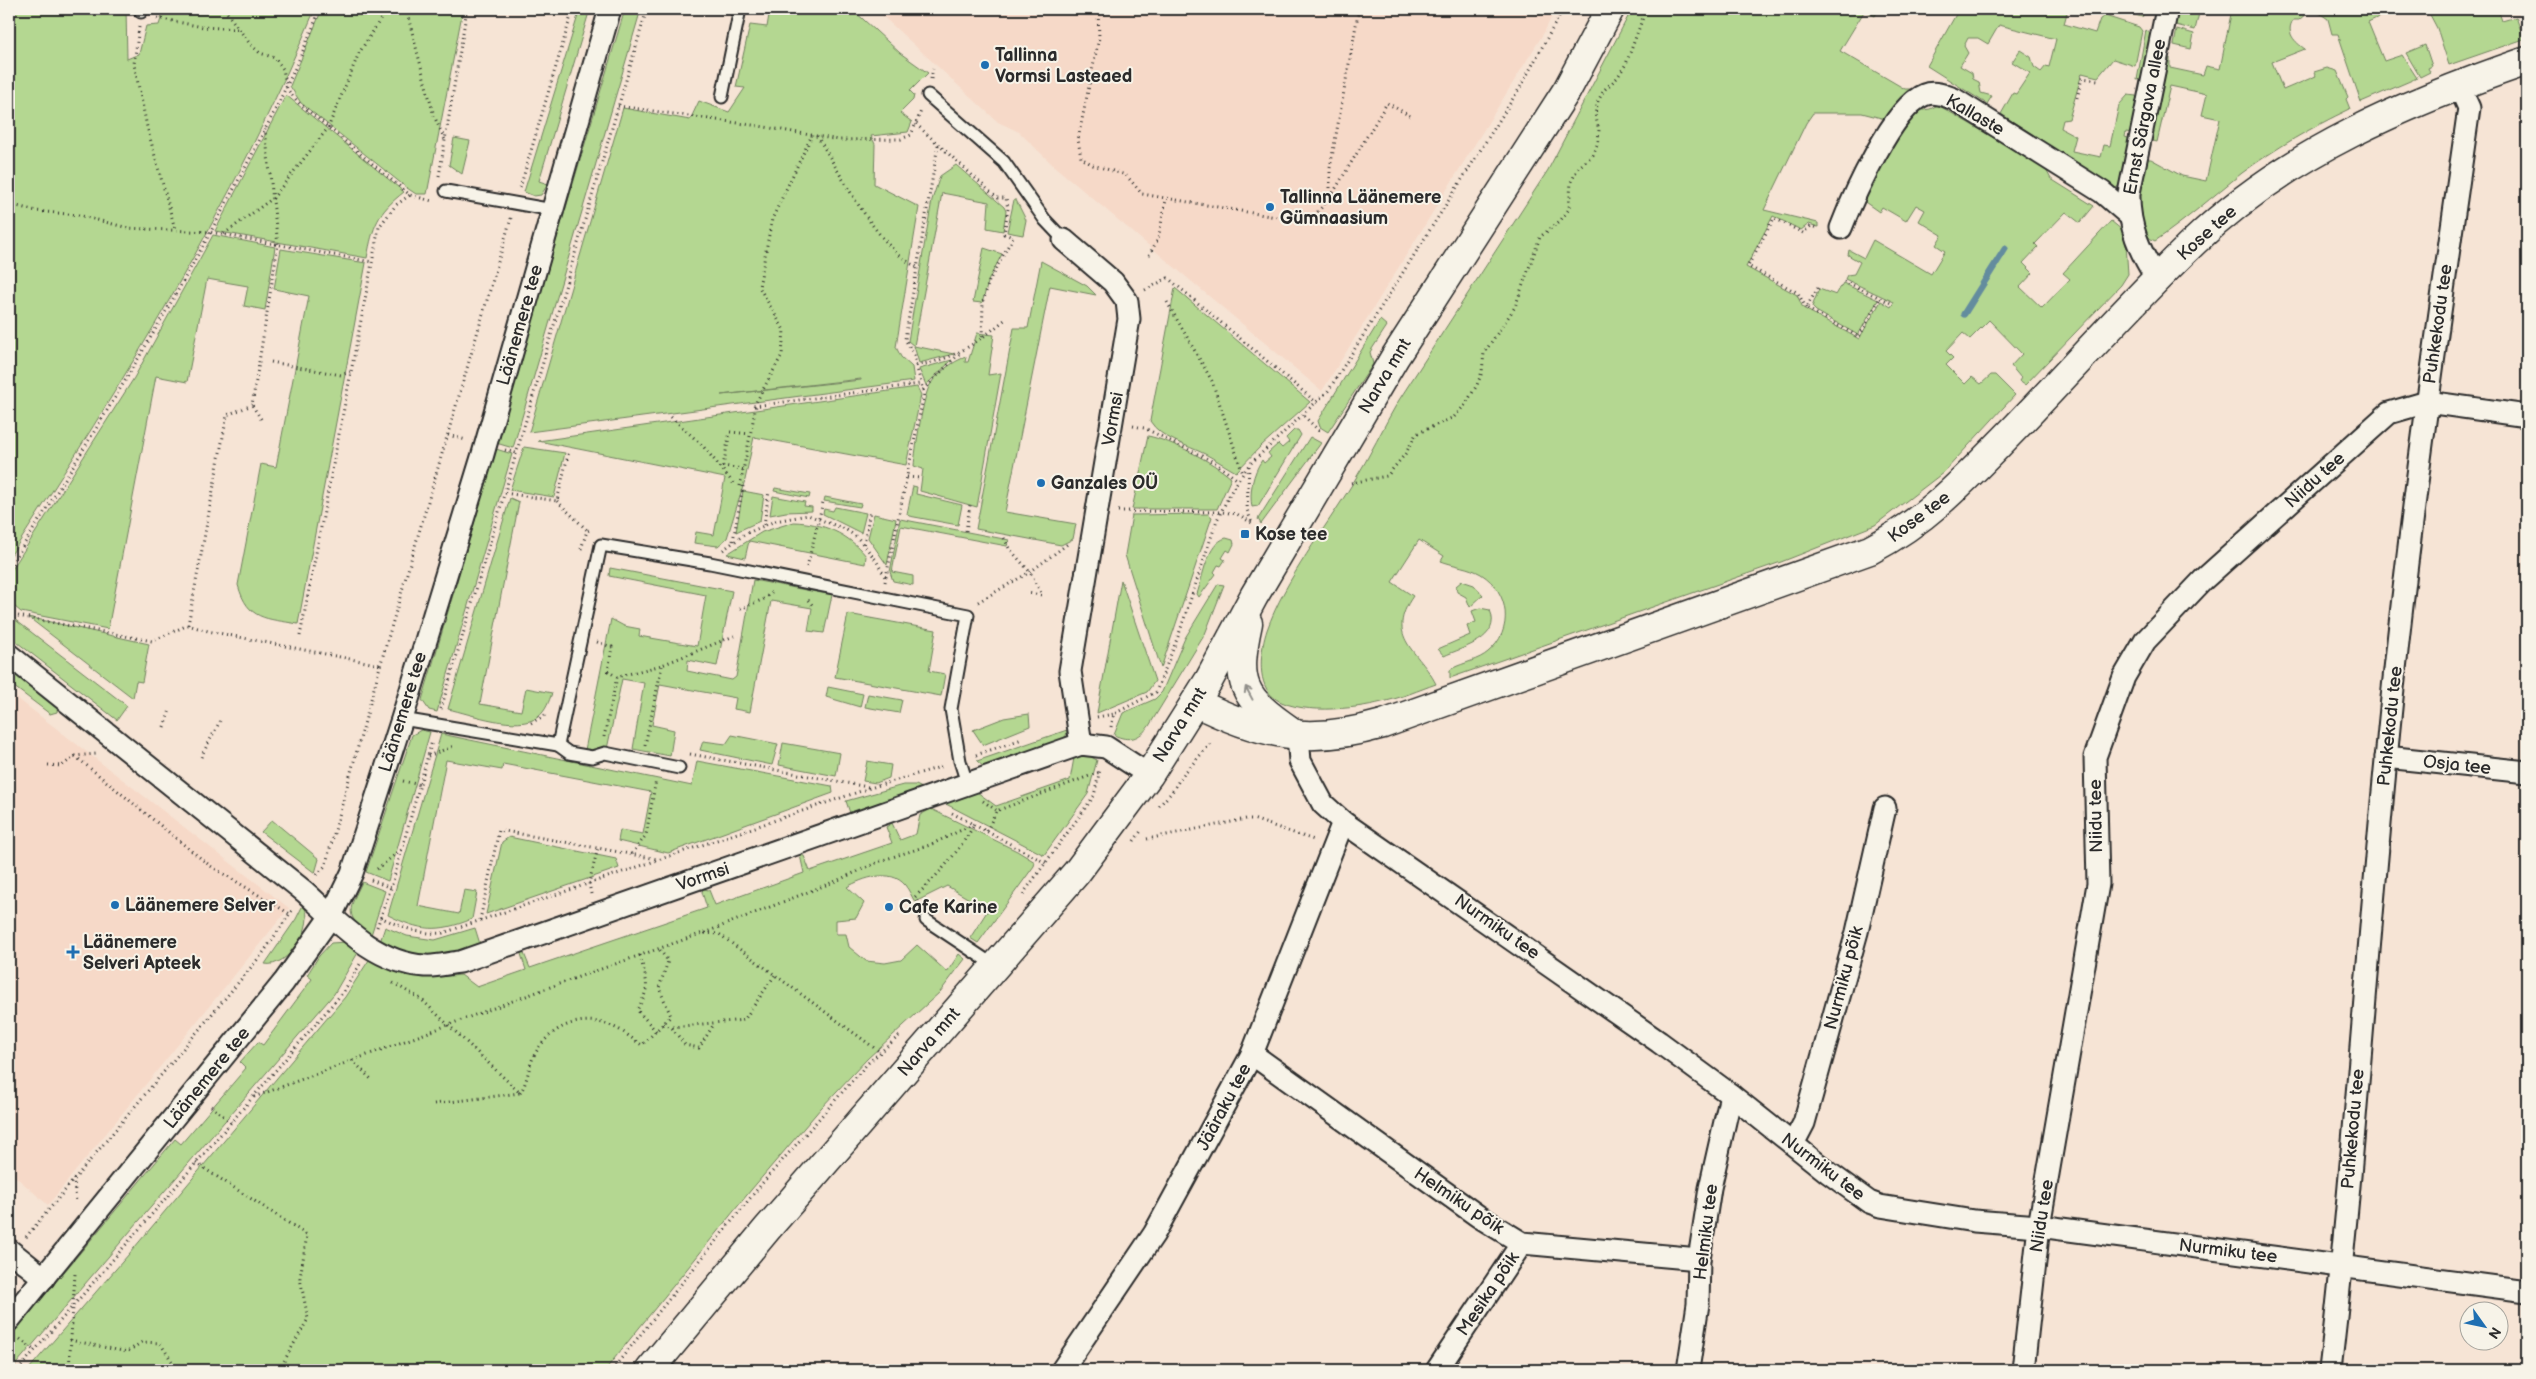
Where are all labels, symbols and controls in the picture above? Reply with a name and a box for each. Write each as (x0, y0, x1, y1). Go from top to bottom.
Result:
street label: Ernst Särgava allee (2120, 37, 2170, 197)
place label: Tallinna Vormsi Lasteaed (995, 45, 1132, 87)
marker: Tallinna Vormsi Lasteaed (979, 59, 991, 71)
street label: Kallaste (1942, 90, 2008, 140)
place label: Tallinna Läänemere Gümnaasium (1280, 187, 1441, 229)
marker: Tallinna Läänemere Gümnaasium (1264, 201, 1276, 213)
street label: Kose tee (2173, 201, 2241, 265)
street label: Läänemere tee (493, 262, 547, 388)
street label: Puhkekodu tee (2419, 262, 2457, 385)
street label: Narva mnt (1354, 334, 1416, 418)
street label: Vormsi (1098, 390, 1128, 448)
street label: Niidu tee (2281, 447, 2350, 512)
place label: Ganzales OÜ (1051, 472, 1158, 494)
marker: Ganzales OÜ (1035, 477, 1047, 489)
street label: Kose tee (1884, 487, 1954, 547)
place label: Kose tee (1255, 524, 1327, 545)
marker: Kose tee (1239, 528, 1251, 540)
street label: Läänemere tee (375, 649, 431, 775)
street label: Puhkekodu tee (2373, 665, 2407, 787)
street label: Narva mnt (1149, 683, 1211, 766)
one-way arrow (1244, 686, 1254, 701)
street label: Osja tee (2422, 751, 2492, 779)
street label: Niidu tee (2085, 779, 2107, 853)
street label: Vormsi (674, 858, 732, 896)
street label: Nurmiku tee (1450, 890, 1544, 964)
place label: Läänemere Selver (125, 895, 276, 916)
place label: Cafe Karine (899, 897, 997, 918)
marker: Läänemere Selver (109, 899, 121, 911)
marker: Cafe Karine (883, 901, 895, 913)
street label: Nurmiku põik (1820, 924, 1868, 1032)
place label: Läänemere Selveri Apteek (83, 932, 201, 974)
marker: Läänemere Selveri Apteek (67, 946, 79, 958)
street label: Narva mnt (893, 1003, 965, 1081)
street label: Läänemere tee (160, 1023, 255, 1133)
street label: Jääraku tee (1192, 1060, 1256, 1154)
street label: Puhkekodu tee (2337, 1068, 2369, 1190)
street label: Nurmiku tee (1777, 1129, 1869, 1205)
street label: Helmiku põik (1410, 1163, 1508, 1239)
street label: Niidu tee (2026, 1178, 2058, 1254)
street label: Helmiku tee (1690, 1182, 1722, 1281)
street label: Nurmiku tee (2178, 1235, 2279, 1267)
street label: Mesika põik (1452, 1248, 1524, 1340)
north arrow (2458, 1302, 2508, 1352)
text: N (2484, 1324, 2504, 1342)

